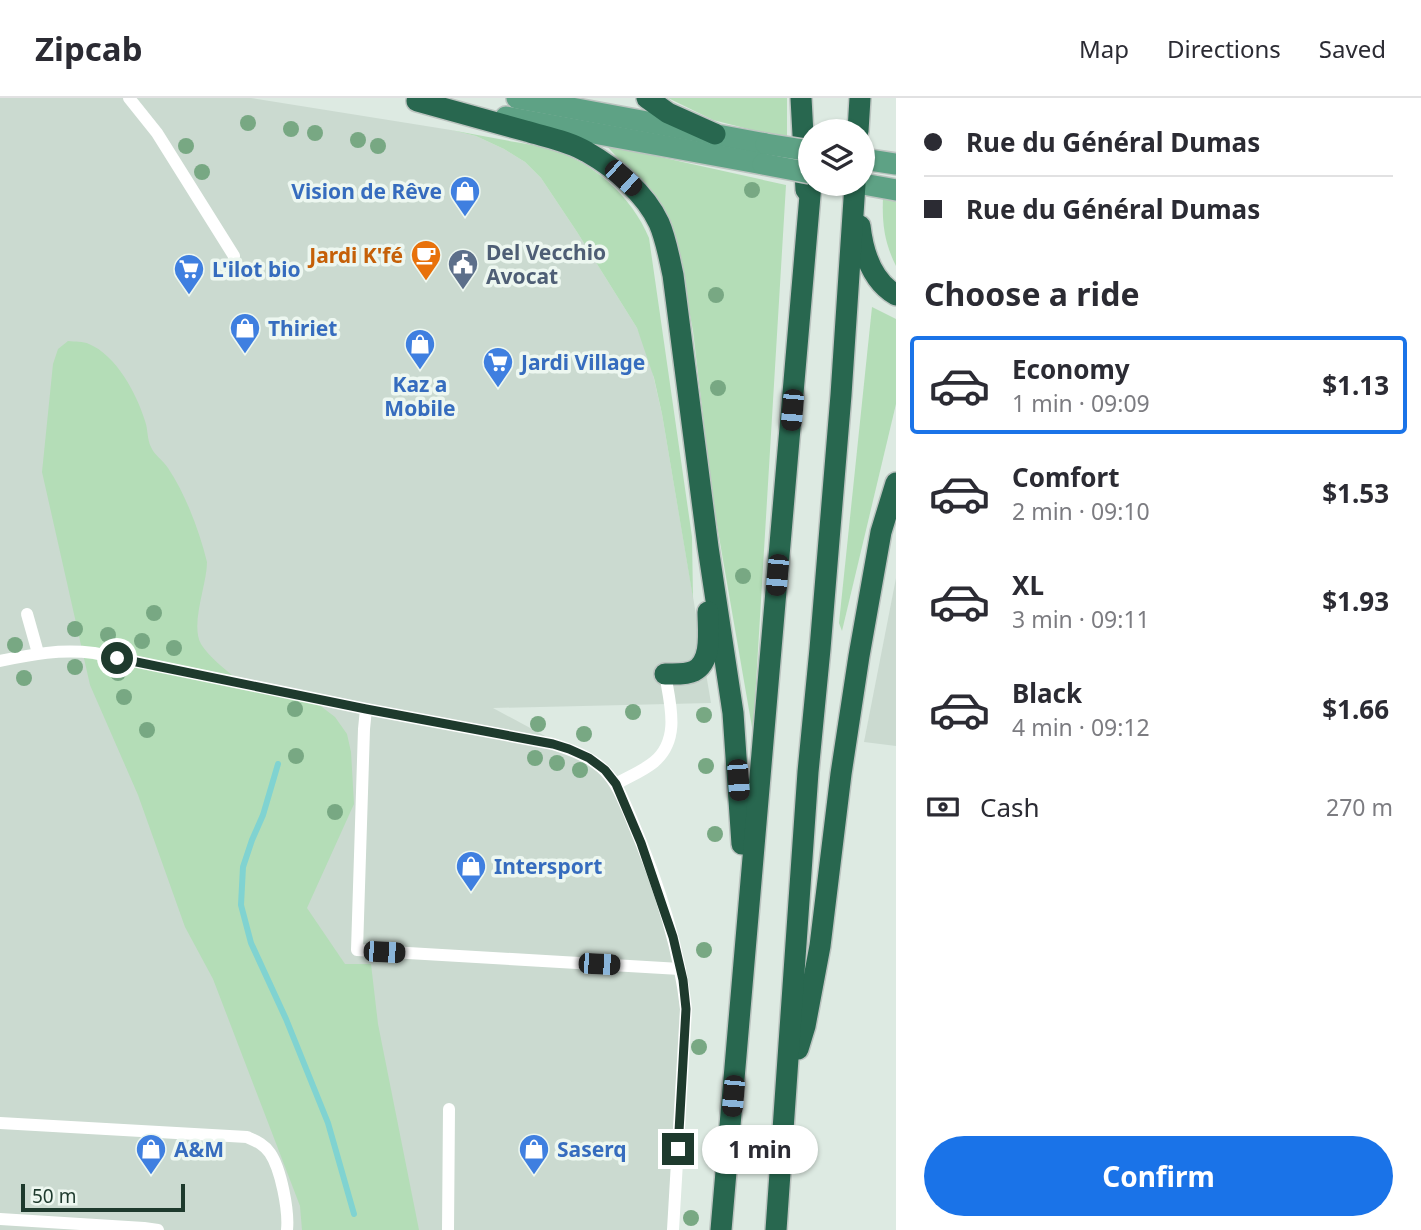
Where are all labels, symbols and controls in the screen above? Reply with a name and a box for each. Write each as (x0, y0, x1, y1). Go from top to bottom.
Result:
text: Zipcab (35, 26, 142, 71)
text: Map (1079, 32, 1129, 65)
text: Directions (1167, 32, 1281, 65)
text: Saved (1319, 32, 1386, 65)
map controls (798, 119, 875, 196)
button: layers (798, 119, 875, 196)
text: Rue du Général Dumas (966, 124, 1260, 160)
car (601, 156, 646, 200)
shop icon: Vision de Rêve (448, 174, 482, 218)
place label: Vision de Rêve (291, 177, 442, 205)
text: Rue du Général Dumas (966, 191, 1260, 227)
cafe icon: Jardi K'fé (409, 238, 443, 282)
place label: Del Vecchio Avocat (486, 238, 606, 290)
place label: Jardi K'fé (307, 241, 403, 269)
public building icon: Del Vecchio Avocat (446, 247, 480, 291)
supermarket icon: L'ilot bio (172, 252, 206, 296)
place label: L'ilot bio (212, 255, 301, 283)
text: Choose a ride (924, 272, 1140, 315)
shop icon: Thiriet (228, 311, 262, 355)
place label: Thiriet (268, 314, 337, 342)
shop icon: Kaz a Mobile (403, 327, 437, 371)
supermarket icon: Jardi Village (481, 345, 515, 389)
place label: Jardi Village (519, 348, 645, 376)
text: Economy (1012, 351, 1130, 387)
icon: car (928, 354, 991, 417)
text: $1.13 (1322, 367, 1389, 403)
place label: Kaz a Mobile (384, 370, 456, 422)
text: 1 min · 09:09 (1012, 387, 1150, 419)
car (780, 388, 805, 432)
text: Comfort (1012, 459, 1120, 495)
icon: car (928, 462, 991, 525)
text: $1.53 (1322, 475, 1389, 511)
text: 2 min · 09:10 (1012, 495, 1150, 527)
car (765, 553, 790, 597)
text: XL (1012, 567, 1044, 603)
icon: car (928, 570, 991, 633)
text: $1.93 (1322, 583, 1389, 619)
text: 3 min · 09:11 (1012, 603, 1150, 635)
route start (101, 642, 133, 674)
text: Black (1012, 675, 1082, 711)
icon: car (928, 678, 991, 741)
text: $1.66 (1322, 691, 1389, 727)
text: 4 min · 09:12 (1012, 711, 1150, 743)
car (727, 758, 750, 802)
icon: cash (924, 788, 962, 826)
text: Cash (980, 789, 1040, 825)
text: 270 m (1326, 791, 1393, 823)
shop icon: Intersport (454, 849, 488, 893)
place label: Intersport (494, 852, 602, 880)
car (363, 940, 406, 964)
car (578, 952, 621, 976)
car (721, 1074, 746, 1118)
callout: 1 min (702, 1124, 818, 1174)
shop icon: A&M (134, 1132, 168, 1176)
shop icon: Saserq (517, 1132, 551, 1176)
route end (662, 1133, 694, 1165)
text: 1 min (728, 1133, 792, 1165)
place label: A&M (174, 1135, 224, 1163)
place label: Saserq (557, 1135, 626, 1163)
button: Confirm (924, 1136, 1393, 1216)
scale bar (21, 1181, 186, 1213)
text: 50 m (32, 1183, 76, 1209)

